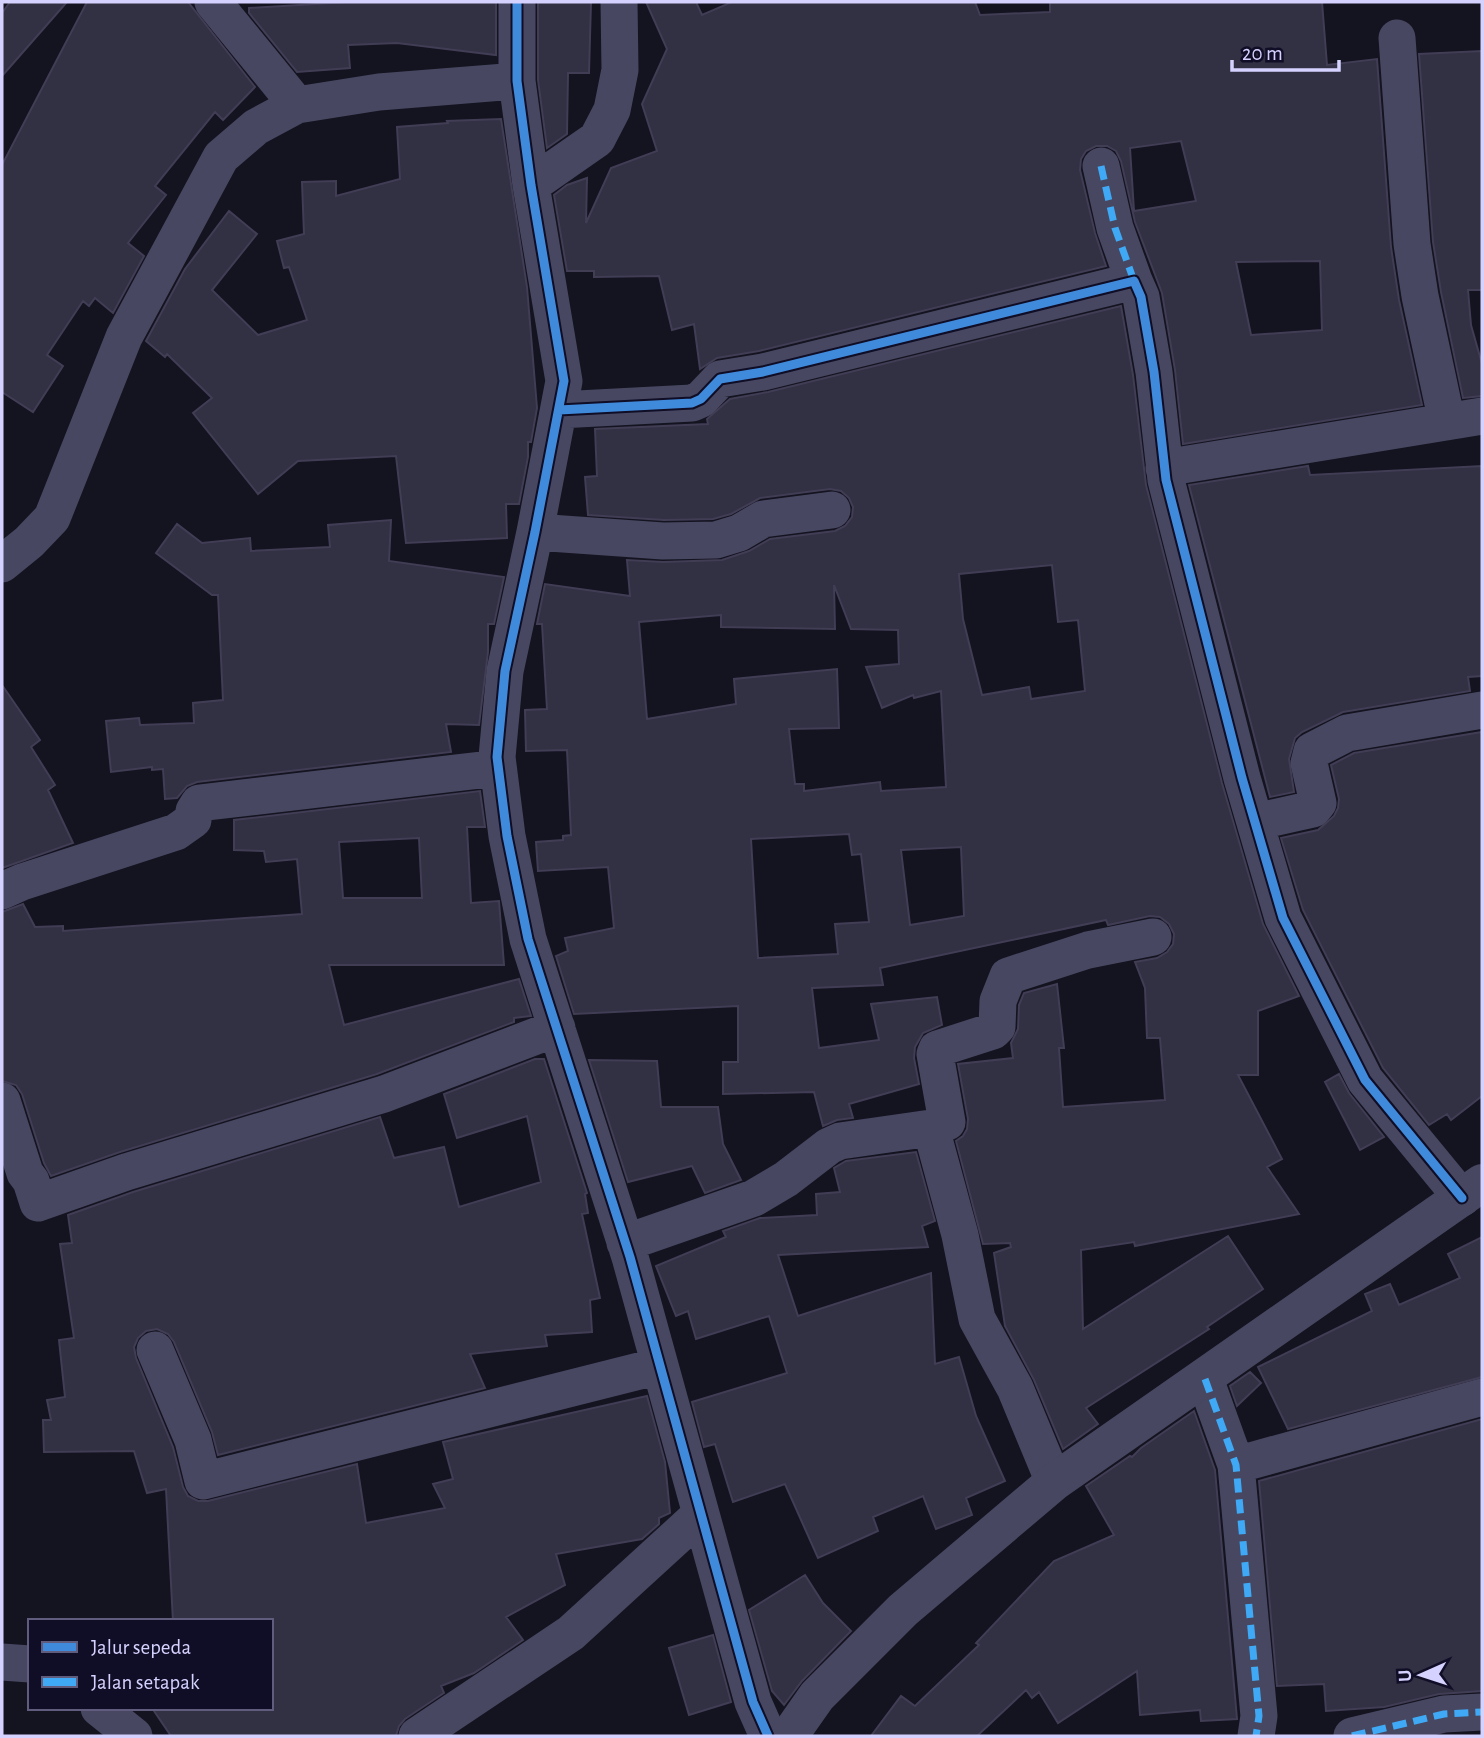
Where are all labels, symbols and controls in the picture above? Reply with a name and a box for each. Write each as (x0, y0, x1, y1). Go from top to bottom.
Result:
scale bar (1232, 28, 1339, 72)
text: 20 m (1242, 43, 1283, 64)
legend (28, 1619, 273, 1710)
text: Jalur sepeda (91, 1637, 191, 1658)
north arrow (1386, 1640, 1456, 1710)
text: U (1396, 1669, 1415, 1682)
text: Jalan setapak (91, 1672, 200, 1693)

